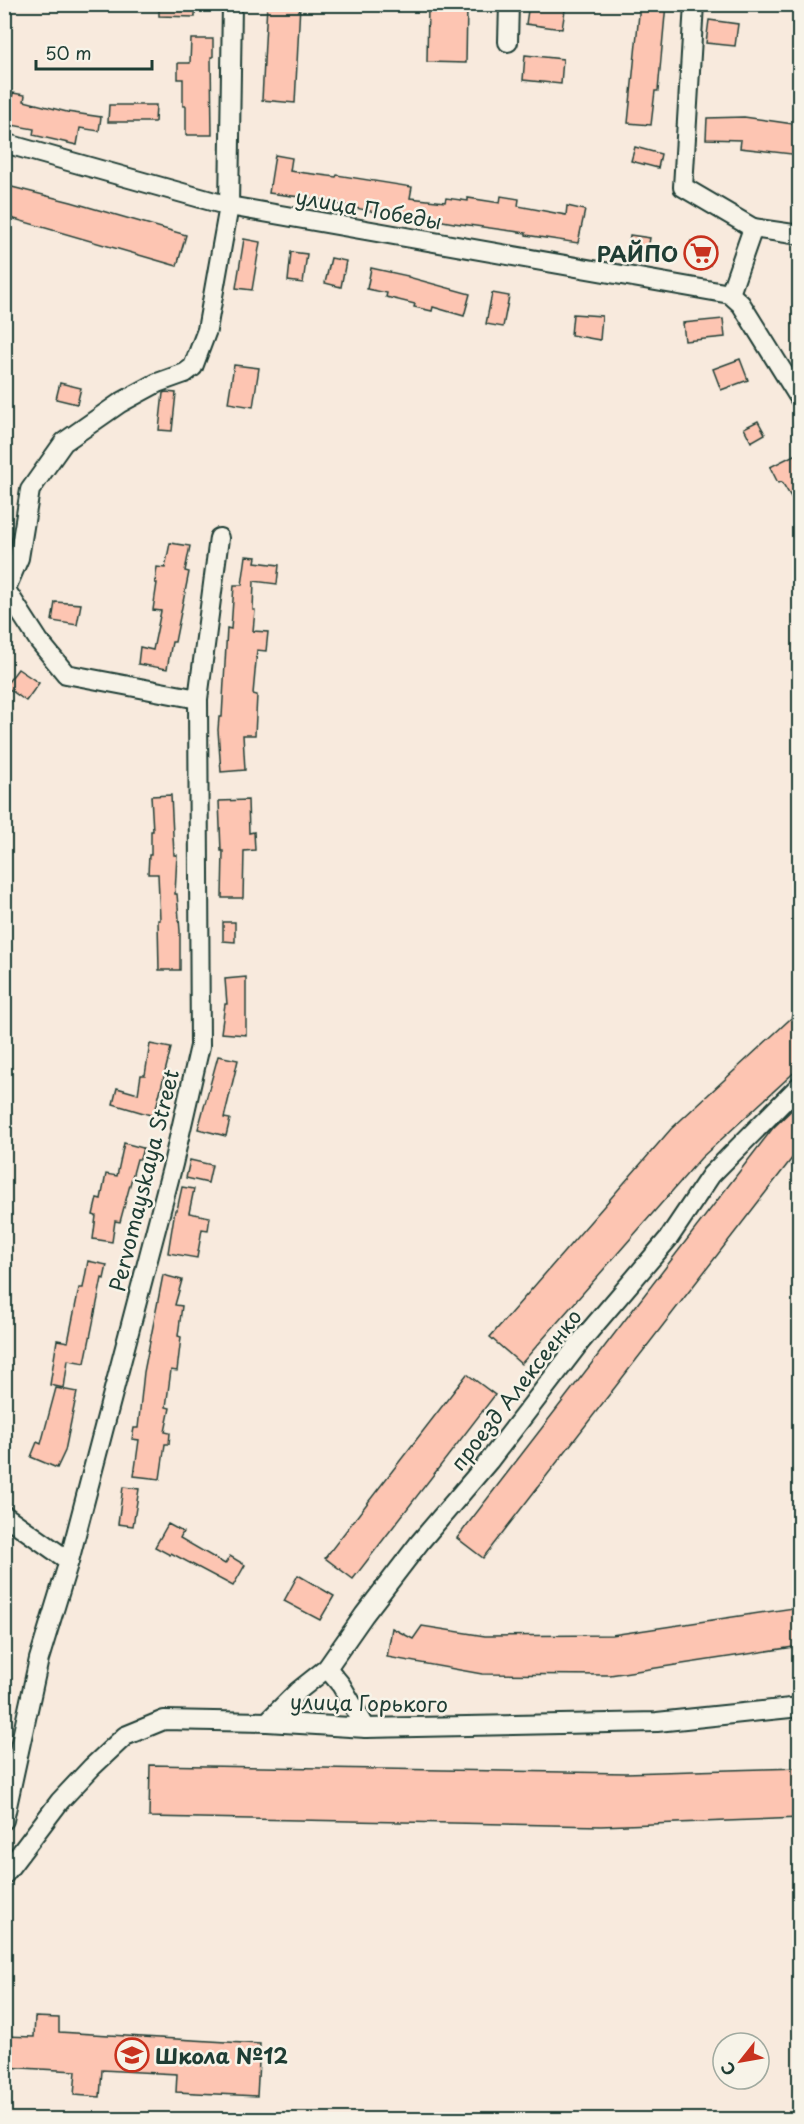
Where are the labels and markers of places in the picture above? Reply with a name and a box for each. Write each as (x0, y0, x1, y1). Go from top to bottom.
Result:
supermarket icon: РАЙПО (683, 235, 719, 271)
place label: РАЙПО (597, 237, 678, 269)
school or university icon: Школа №12 (114, 2037, 150, 2073)
place label: Школа №12 (155, 2039, 288, 2071)

